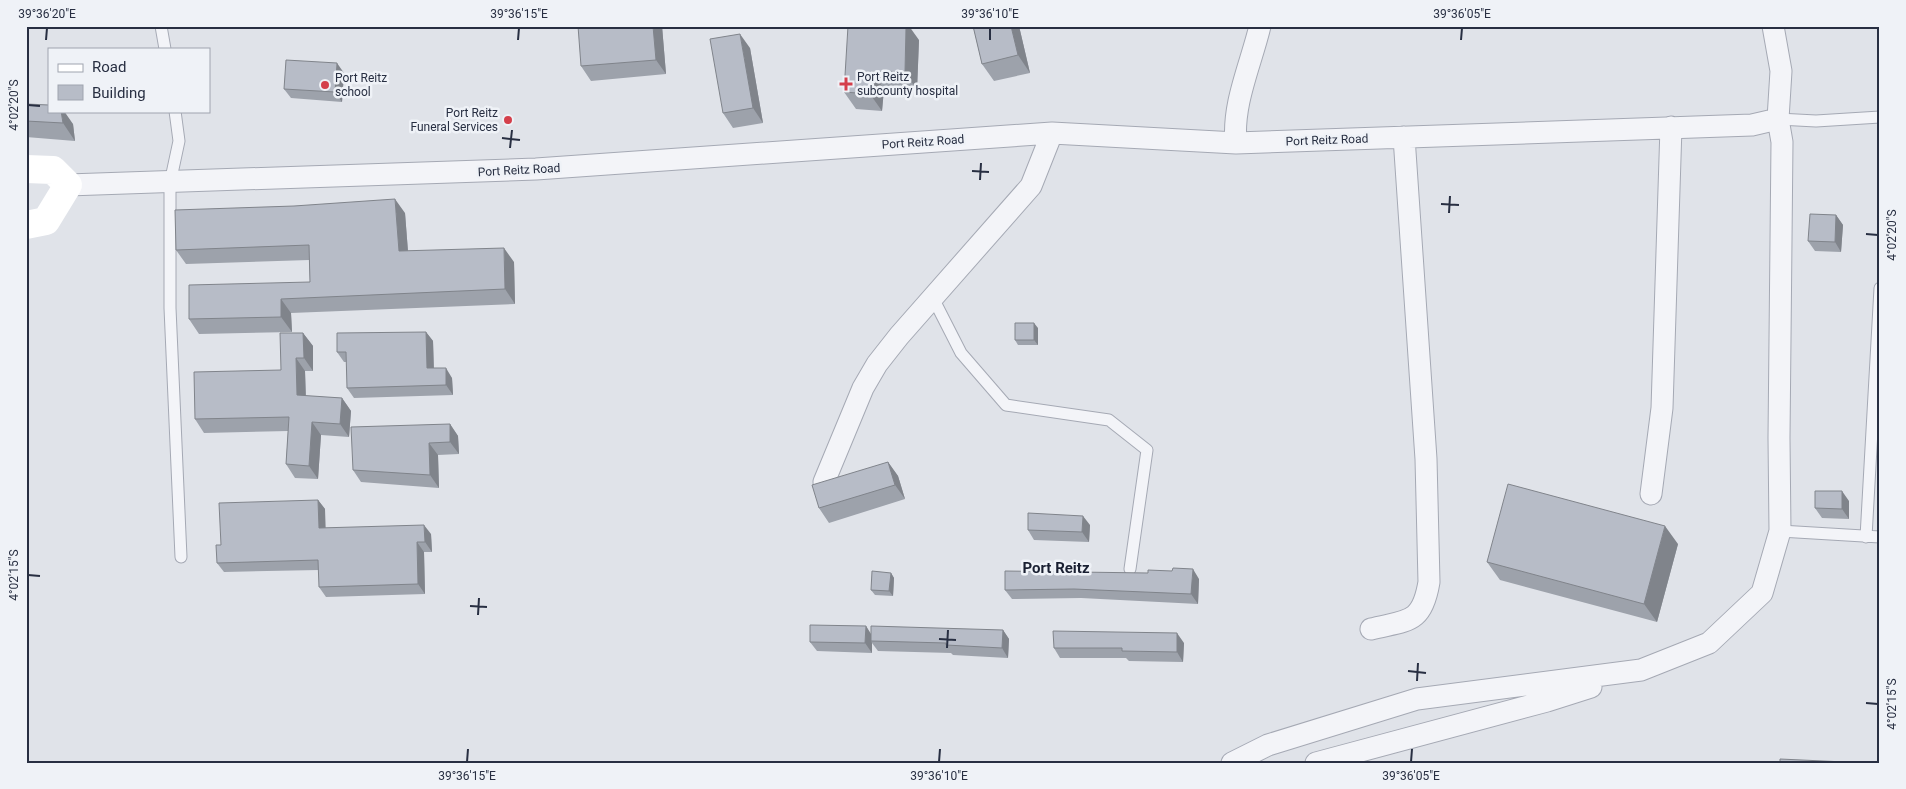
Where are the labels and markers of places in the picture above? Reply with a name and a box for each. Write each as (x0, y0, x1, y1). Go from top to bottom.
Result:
place label: Port Reitz subcounty hospital (857, 70, 958, 98)
place label: Port Reitz school (335, 71, 387, 99)
marker: Port Reitz subcounty hospital (839, 77, 853, 91)
marker: Port Reitz school (319, 79, 331, 91)
place label: Port Reitz Funeral Services (410, 106, 498, 134)
marker: Port Reitz Funeral Services (502, 114, 514, 126)

